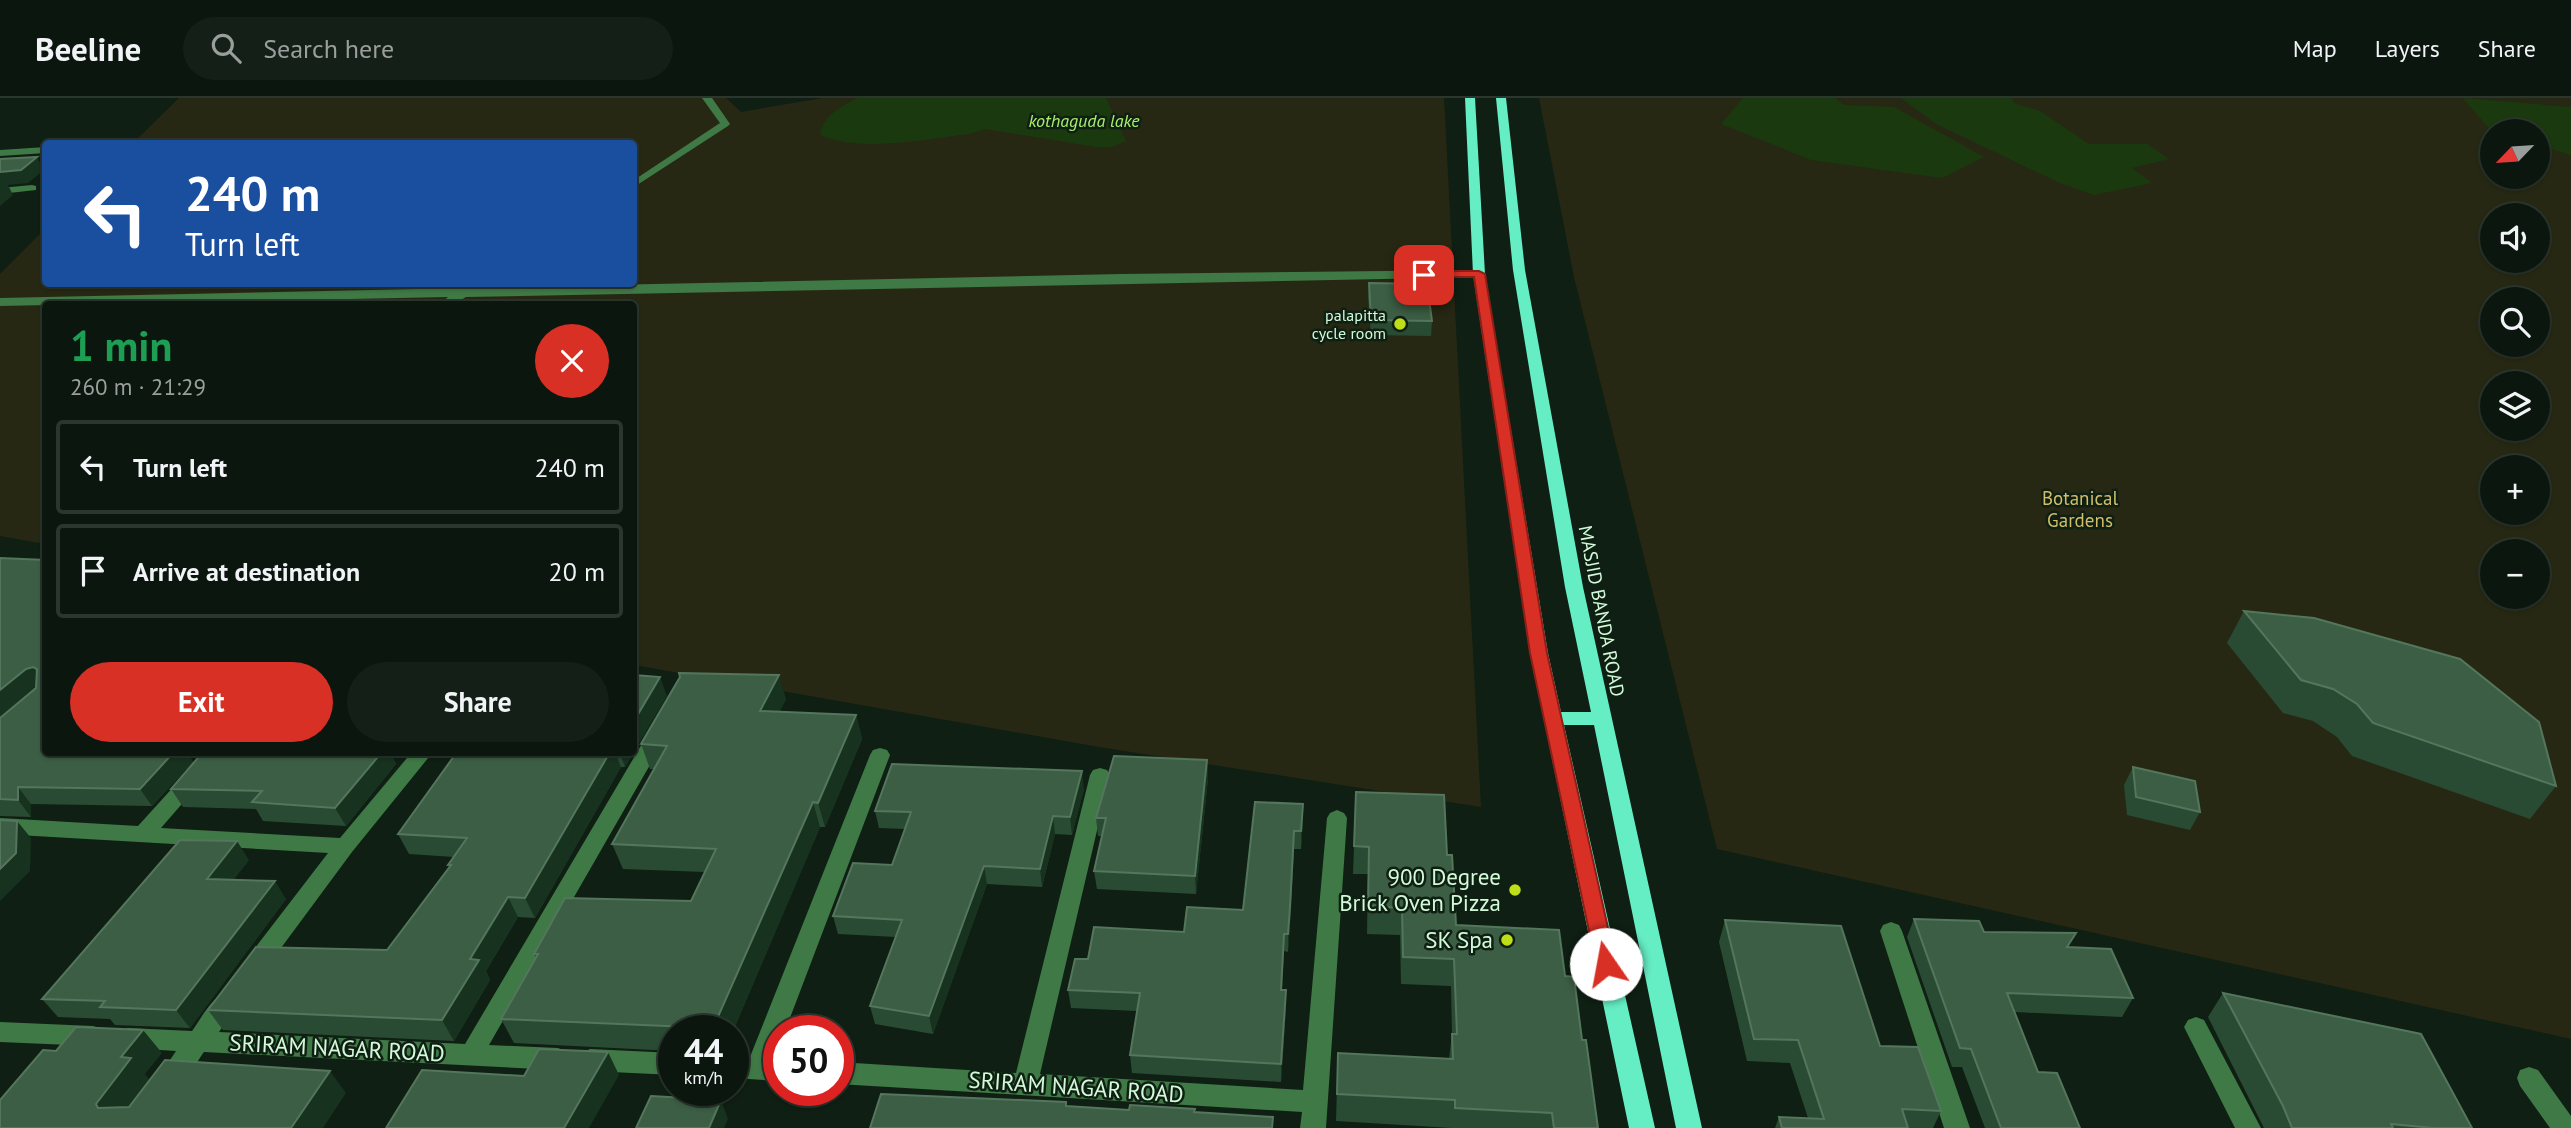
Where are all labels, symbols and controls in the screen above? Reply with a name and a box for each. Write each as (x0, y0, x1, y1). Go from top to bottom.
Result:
search box (183, 17, 673, 80)
text: Beeline (35, 27, 141, 70)
icon: search (207, 29, 245, 67)
text: Search here (263, 32, 394, 65)
text: Map (2293, 33, 2337, 64)
text: Layers (2375, 33, 2440, 64)
text: Share (2478, 33, 2536, 64)
water label: kothaguda lake (1028, 109, 1140, 132)
north arrow (2480, 119, 2550, 189)
map controls (2480, 119, 2550, 609)
text: 240 m (185, 161, 320, 225)
icon: left (70, 168, 161, 259)
button: sound (2480, 203, 2550, 273)
text: Turn left (185, 223, 300, 265)
pin (1394, 245, 1454, 305)
icon: arrive (1405, 256, 1443, 294)
button: search (2480, 287, 2550, 357)
place label: palapitta cycle room (1312, 305, 1386, 343)
marker: palapitta cycle room (1392, 316, 1408, 332)
text: 1 min (70, 318, 172, 373)
button: close (535, 324, 609, 398)
button: layers (2480, 371, 2550, 441)
text: 260 m · 21:29 (70, 372, 206, 401)
icon: left (74, 448, 112, 486)
text: Turn left (133, 451, 227, 484)
text: 240 m (534, 451, 605, 484)
button: + (2480, 455, 2550, 525)
park label: Botanical Gardens (2042, 486, 2119, 532)
street label: MASJID BANDA ROAD (1574, 523, 1630, 699)
button: − (2480, 539, 2550, 609)
icon: arrive (74, 552, 112, 590)
text: Arrive at destination (133, 555, 360, 588)
text: 20 m (549, 555, 605, 588)
button: Exit (70, 662, 333, 742)
button: Share (347, 662, 609, 742)
place label: 900 Degree Brick Oven Pizza (1339, 862, 1501, 917)
marker: 900 Degree Brick Oven Pizza (1507, 882, 1523, 898)
place label: SK Spa (1425, 925, 1493, 954)
position arrow (1569, 927, 1643, 1001)
marker: SK Spa (1499, 932, 1515, 948)
speed limit sign: 50 (763, 1015, 854, 1106)
street label: SRIRAM NAGAR ROAD (229, 1027, 445, 1068)
text: 44 (684, 1028, 723, 1074)
street label: SRIRAM NAGAR ROAD (968, 1065, 1185, 1108)
text: km/h (684, 1066, 723, 1089)

